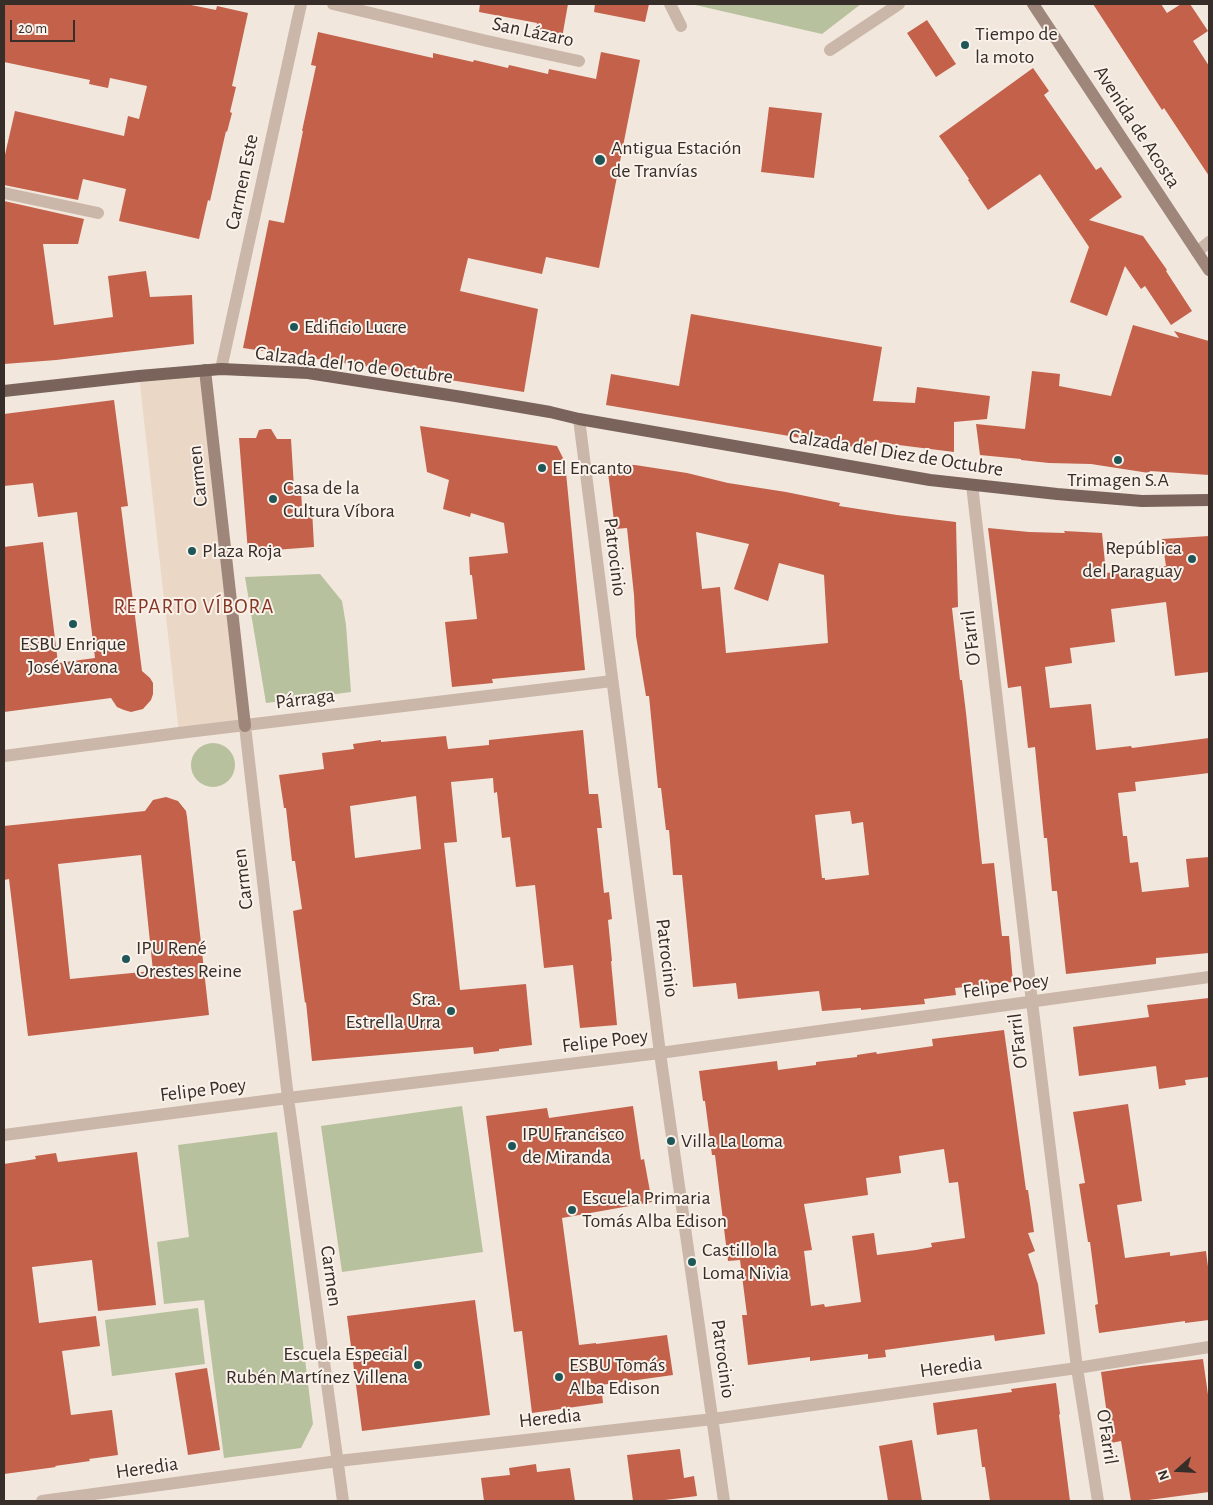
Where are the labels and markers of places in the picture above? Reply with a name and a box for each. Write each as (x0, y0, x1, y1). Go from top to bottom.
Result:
place label: Tiempo de la moto (975, 22, 1058, 69)
marker: Tiempo de la moto (959, 39, 971, 51)
place label: Antigua Estación de Tranvías (611, 136, 741, 183)
marker: Antigua Estación de Tranvías (593, 153, 607, 167)
place label: Edificio Lucre (304, 315, 407, 339)
marker: Edificio Lucre (288, 321, 300, 333)
marker: Trimagen S.A (1112, 454, 1124, 466)
place label: El Encanto (552, 456, 632, 480)
marker: El Encanto (536, 462, 548, 474)
place label: Trimagen S.A (1067, 468, 1169, 492)
place label: Casa de la Cultura Víbora (283, 476, 395, 523)
marker: Casa de la Cultura Víbora (267, 493, 279, 505)
place label: República del Paraguay (1082, 536, 1182, 583)
place label: Plaza Roja (202, 539, 282, 563)
marker: Plaza Roja (186, 545, 198, 557)
marker: República del Paraguay (1186, 553, 1198, 565)
marker: ESBU Enrique José Varona (67, 618, 79, 630)
place label: ESBU Enrique José Varona (20, 632, 126, 679)
place label: IPU René Orestes Reine (136, 936, 242, 983)
marker: IPU René Orestes Reine (120, 953, 132, 965)
place label: Sra. Estrella Urra (345, 987, 441, 1034)
marker: Sra. Estrella Urra (445, 1005, 457, 1017)
place label: IPU Francisco de Miranda (522, 1122, 625, 1169)
place label: Villa La Loma (681, 1129, 783, 1153)
marker: Villa La Loma (665, 1135, 677, 1147)
marker: IPU Francisco de Miranda (506, 1140, 518, 1152)
place label: Escuela Primaria Tomás Alba Edison (582, 1186, 727, 1233)
marker: Escuela Primaria Tomás Alba Edison (566, 1204, 578, 1216)
place label: Castillo la Loma Nivia (702, 1238, 789, 1285)
marker: Castillo la Loma Nivia (686, 1256, 698, 1268)
place label: Escuela Especial Rubén Martínez Villena (226, 1342, 408, 1389)
place label: ESBU Tomás Alba Edison (569, 1353, 665, 1400)
marker: Escuela Especial Rubén Martínez Villena (412, 1359, 424, 1371)
marker: ESBU Tomás Alba Edison (553, 1371, 565, 1383)

